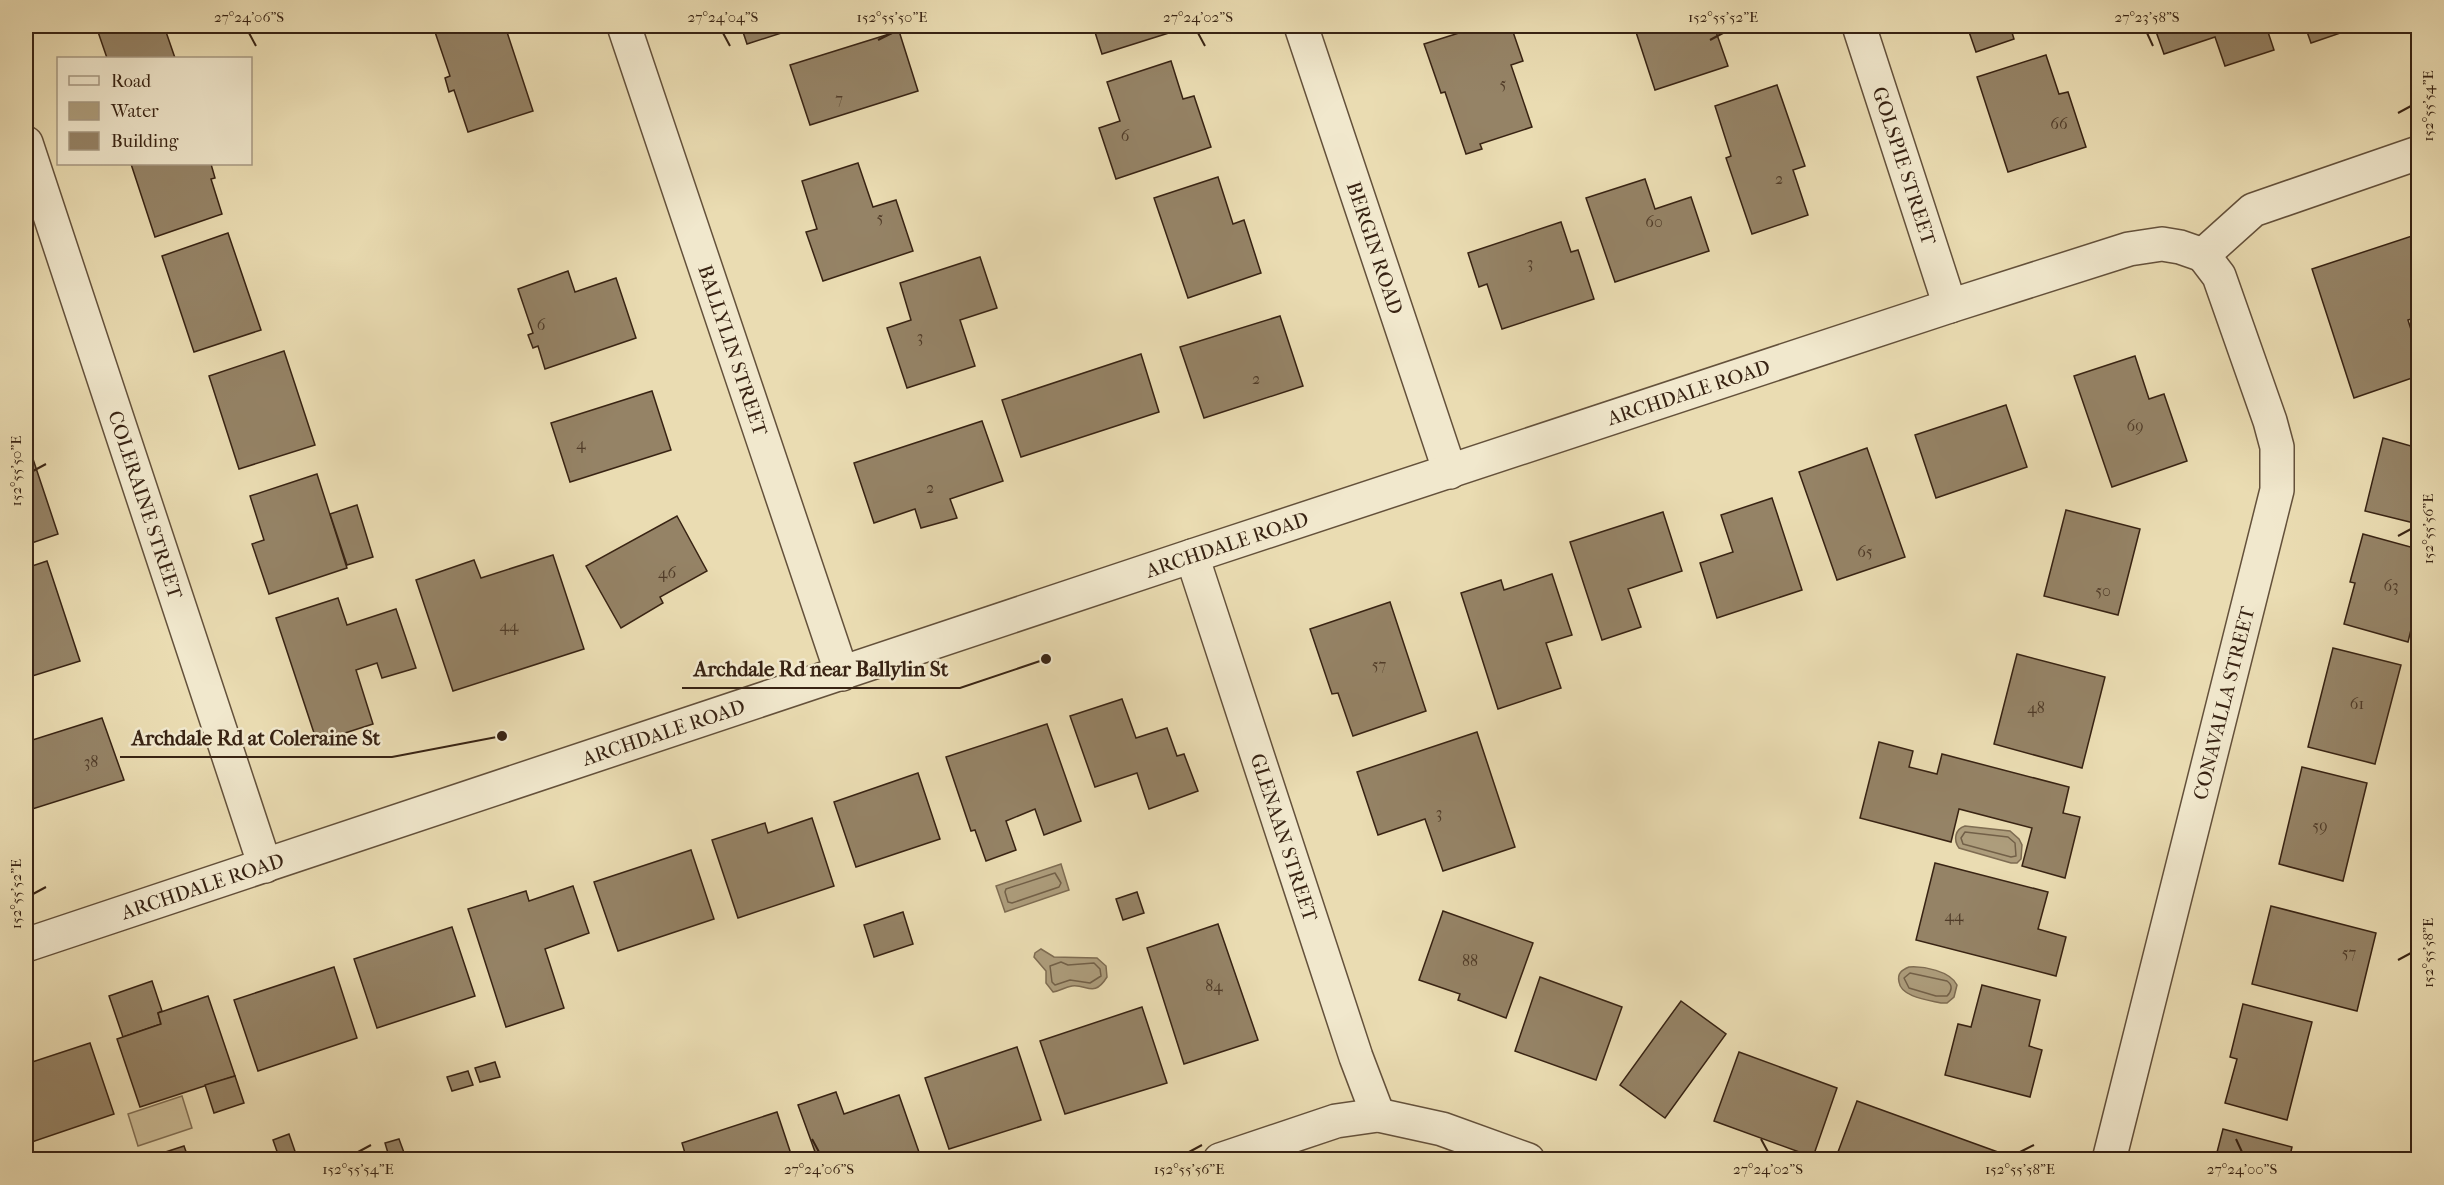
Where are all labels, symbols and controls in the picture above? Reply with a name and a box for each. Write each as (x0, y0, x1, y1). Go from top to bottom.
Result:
text: 27°24'06"S (214, 8, 284, 26)
text: 27°24'04"S (688, 8, 759, 26)
text: 152°55'50"E (857, 8, 927, 26)
text: 27°24'02"S (1163, 8, 1233, 26)
text: 152°55'52"E (1688, 8, 1758, 26)
text: 27°23'58"S (2114, 8, 2180, 26)
legend (57, 57, 252, 165)
text: 152°55'54"E (2419, 70, 2437, 142)
text: Road (111, 71, 151, 92)
house number: 5 (1500, 74, 1507, 93)
street label: GOLSPIE STREET (1868, 84, 1941, 248)
house number: 7 (835, 89, 843, 108)
text: Water (110, 101, 159, 122)
house number: 66 (2050, 114, 2068, 133)
house number: 6 (1121, 126, 1130, 145)
text: Building (111, 131, 179, 152)
house number: 2 (1775, 169, 1783, 188)
street label: BERGIN ROAD (1342, 179, 1408, 317)
house number: 5 (877, 208, 884, 227)
house number: 60 (1645, 212, 1663, 231)
house number: 3 (1527, 253, 1533, 272)
street label: BALLYLIN STREET (694, 262, 773, 439)
house number: 6 (537, 315, 546, 334)
house number: 3 (917, 327, 923, 346)
street label: ARCHDALE ROAD (1603, 355, 1773, 430)
house number: 2 (1252, 369, 1260, 388)
street label: COLERAINE STREET (104, 408, 188, 602)
house number: 69 (2126, 416, 2144, 435)
house number: 4 (576, 434, 586, 453)
text: 152°55'50"E (7, 436, 25, 506)
house number: 2 (926, 478, 934, 497)
text: 152°55'56"E (2419, 494, 2437, 564)
street label: ARCHDALE ROAD (1142, 507, 1311, 583)
house number: 65 (1857, 542, 1873, 561)
house number: 46 (658, 563, 676, 582)
house number: 63 (2383, 576, 2399, 595)
house number: 50 (2095, 581, 2111, 600)
street label: CONAVALLA STREET (2188, 604, 2259, 802)
house number: 44 (500, 616, 519, 635)
callout: Archdale Rd near Ballylin St (682, 649, 960, 688)
house number: 57 (1372, 655, 1387, 674)
text: Archdale Rd near Ballylin St (692, 657, 949, 681)
street label: ARCHDALE ROAD (578, 694, 748, 770)
house number: 61 (2350, 694, 2364, 713)
house number: 48 (2027, 698, 2045, 717)
callout: Archdale Rd at Coleraine St (120, 718, 392, 757)
text: Archdale Rd at Coleraine St (130, 726, 381, 750)
street label: GLENAAN STREET (1246, 751, 1322, 925)
house number: 38 (84, 752, 98, 771)
house number: 3 (1436, 803, 1442, 822)
house number: 59 (2312, 816, 2328, 835)
street label: ARCHDALE ROAD (117, 848, 287, 924)
text: 152°55'52"E (7, 859, 25, 929)
house number: 44 (1945, 906, 1964, 925)
text: 152°55'58"E (2419, 918, 2437, 988)
house number: 57 (2342, 943, 2357, 962)
house number: 88 (1462, 951, 1478, 970)
house number: 84 (1205, 976, 1223, 995)
text: 152°55'54"E (322, 1160, 394, 1178)
text: 27°24'06"S (784, 1160, 854, 1178)
text: 152°55'56"E (1154, 1160, 1224, 1178)
text: 27°24'02"S (1733, 1160, 1803, 1178)
text: 152°55'58"E (1985, 1160, 2055, 1178)
text: 27°24'00"S (2207, 1160, 2277, 1178)

